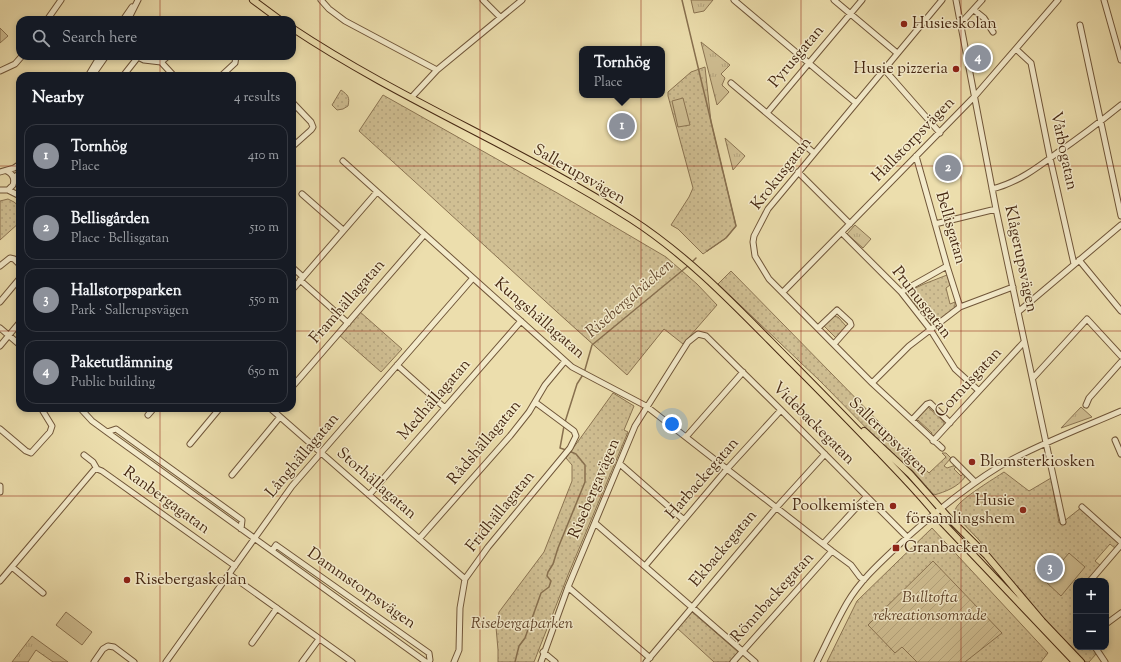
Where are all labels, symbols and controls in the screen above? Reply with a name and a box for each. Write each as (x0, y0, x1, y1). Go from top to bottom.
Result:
place label: Husieskolan (912, 13, 997, 36)
search box (16, 16, 296, 60)
marker: Husieskolan (899, 19, 909, 29)
street label: Pyrusgatan (764, 20, 830, 93)
icon: search (30, 27, 52, 49)
text: Search here (62, 28, 137, 49)
pin: 4 (965, 43, 991, 73)
popup (579, 46, 665, 98)
text: Tornhög (594, 53, 650, 74)
place label: Husie pizzeria (854, 58, 949, 81)
marker: Husie pizzeria (951, 64, 961, 74)
text: Place (594, 74, 623, 92)
text: Nearby (32, 86, 84, 110)
text: 4 results (234, 89, 280, 107)
street label: Hallstorpsvägen (867, 92, 961, 188)
street label: Vårbogatan (1043, 110, 1083, 193)
pin: 1 (609, 111, 635, 141)
street label: Krokusgatan (746, 132, 818, 215)
text: Tornhög (71, 137, 127, 158)
street label: Sallerupsvägen (528, 139, 630, 211)
text: 1 (44, 147, 48, 165)
text: 410 m (248, 147, 279, 165)
pin: 2 (935, 153, 961, 183)
text: Place (71, 158, 100, 176)
street label: Bellisgatan (929, 189, 971, 268)
street label: Klågerupsvägen (997, 203, 1043, 315)
text: Bellisgården (71, 209, 150, 230)
text: 2 (43, 219, 49, 237)
text: 510 m (250, 219, 279, 237)
text: Place · Bellisgatan (71, 230, 169, 248)
street label: Framhällagatan (305, 254, 392, 349)
water label: Risebergabäcken (581, 254, 679, 344)
street label: Prunusgatan (885, 262, 957, 344)
street label: Kungshällagatan (489, 273, 590, 365)
text: Hallstorpsparken (71, 281, 182, 302)
text: 3 (43, 291, 49, 309)
text: 550 m (250, 291, 279, 309)
text: Park · Sallerupsvägen (71, 302, 189, 320)
street label: Cornusgatan (930, 342, 1008, 424)
text: Paketutlämning (71, 353, 173, 374)
street label: Medhällagatan (393, 354, 477, 446)
text: 4 (43, 363, 49, 381)
text: 650 m (248, 363, 279, 381)
text: Public building (71, 374, 155, 392)
street label: Videbackegatan (766, 377, 860, 471)
street label: Sallerupsvägen (843, 393, 934, 482)
street label: Rådshällagatan (443, 395, 528, 490)
street label: Långhällagatan (261, 408, 346, 503)
your location (662, 414, 682, 434)
street label: Harbackegatan (661, 433, 745, 525)
street label: Risebergavägen (564, 435, 627, 543)
street label: Storhällagatan (331, 443, 422, 526)
place label: Blomsterkiosken (980, 451, 1096, 474)
marker: Blomsterkiosken (967, 457, 977, 467)
street label: Ranbergagatan (118, 462, 215, 541)
street label: Fridhällagatan (461, 466, 541, 557)
place label: Husie församlingshem (906, 490, 1015, 531)
place label: Poolkemisten (792, 495, 886, 518)
marker: Poolkemisten (888, 501, 898, 511)
street label: Ekbackegatan (685, 505, 764, 593)
marker: Husie församlingshem (1018, 505, 1028, 515)
place label: Granbacken (904, 537, 989, 560)
street label: Dammstorpsvägen (302, 543, 421, 636)
marker: Granbacken (891, 543, 901, 553)
street label: Rönnbackegatan (726, 547, 820, 648)
pin: 3 (1037, 553, 1063, 583)
place label: Risebergaskolan (135, 569, 247, 592)
marker: Risebergaskolan (122, 575, 132, 585)
map controls (1073, 578, 1109, 650)
button: + (1073, 578, 1109, 614)
park label: Bulltofta rekreationsområde (873, 587, 987, 628)
park label: Risebergaparken (471, 613, 574, 636)
button: − (1073, 614, 1109, 650)

